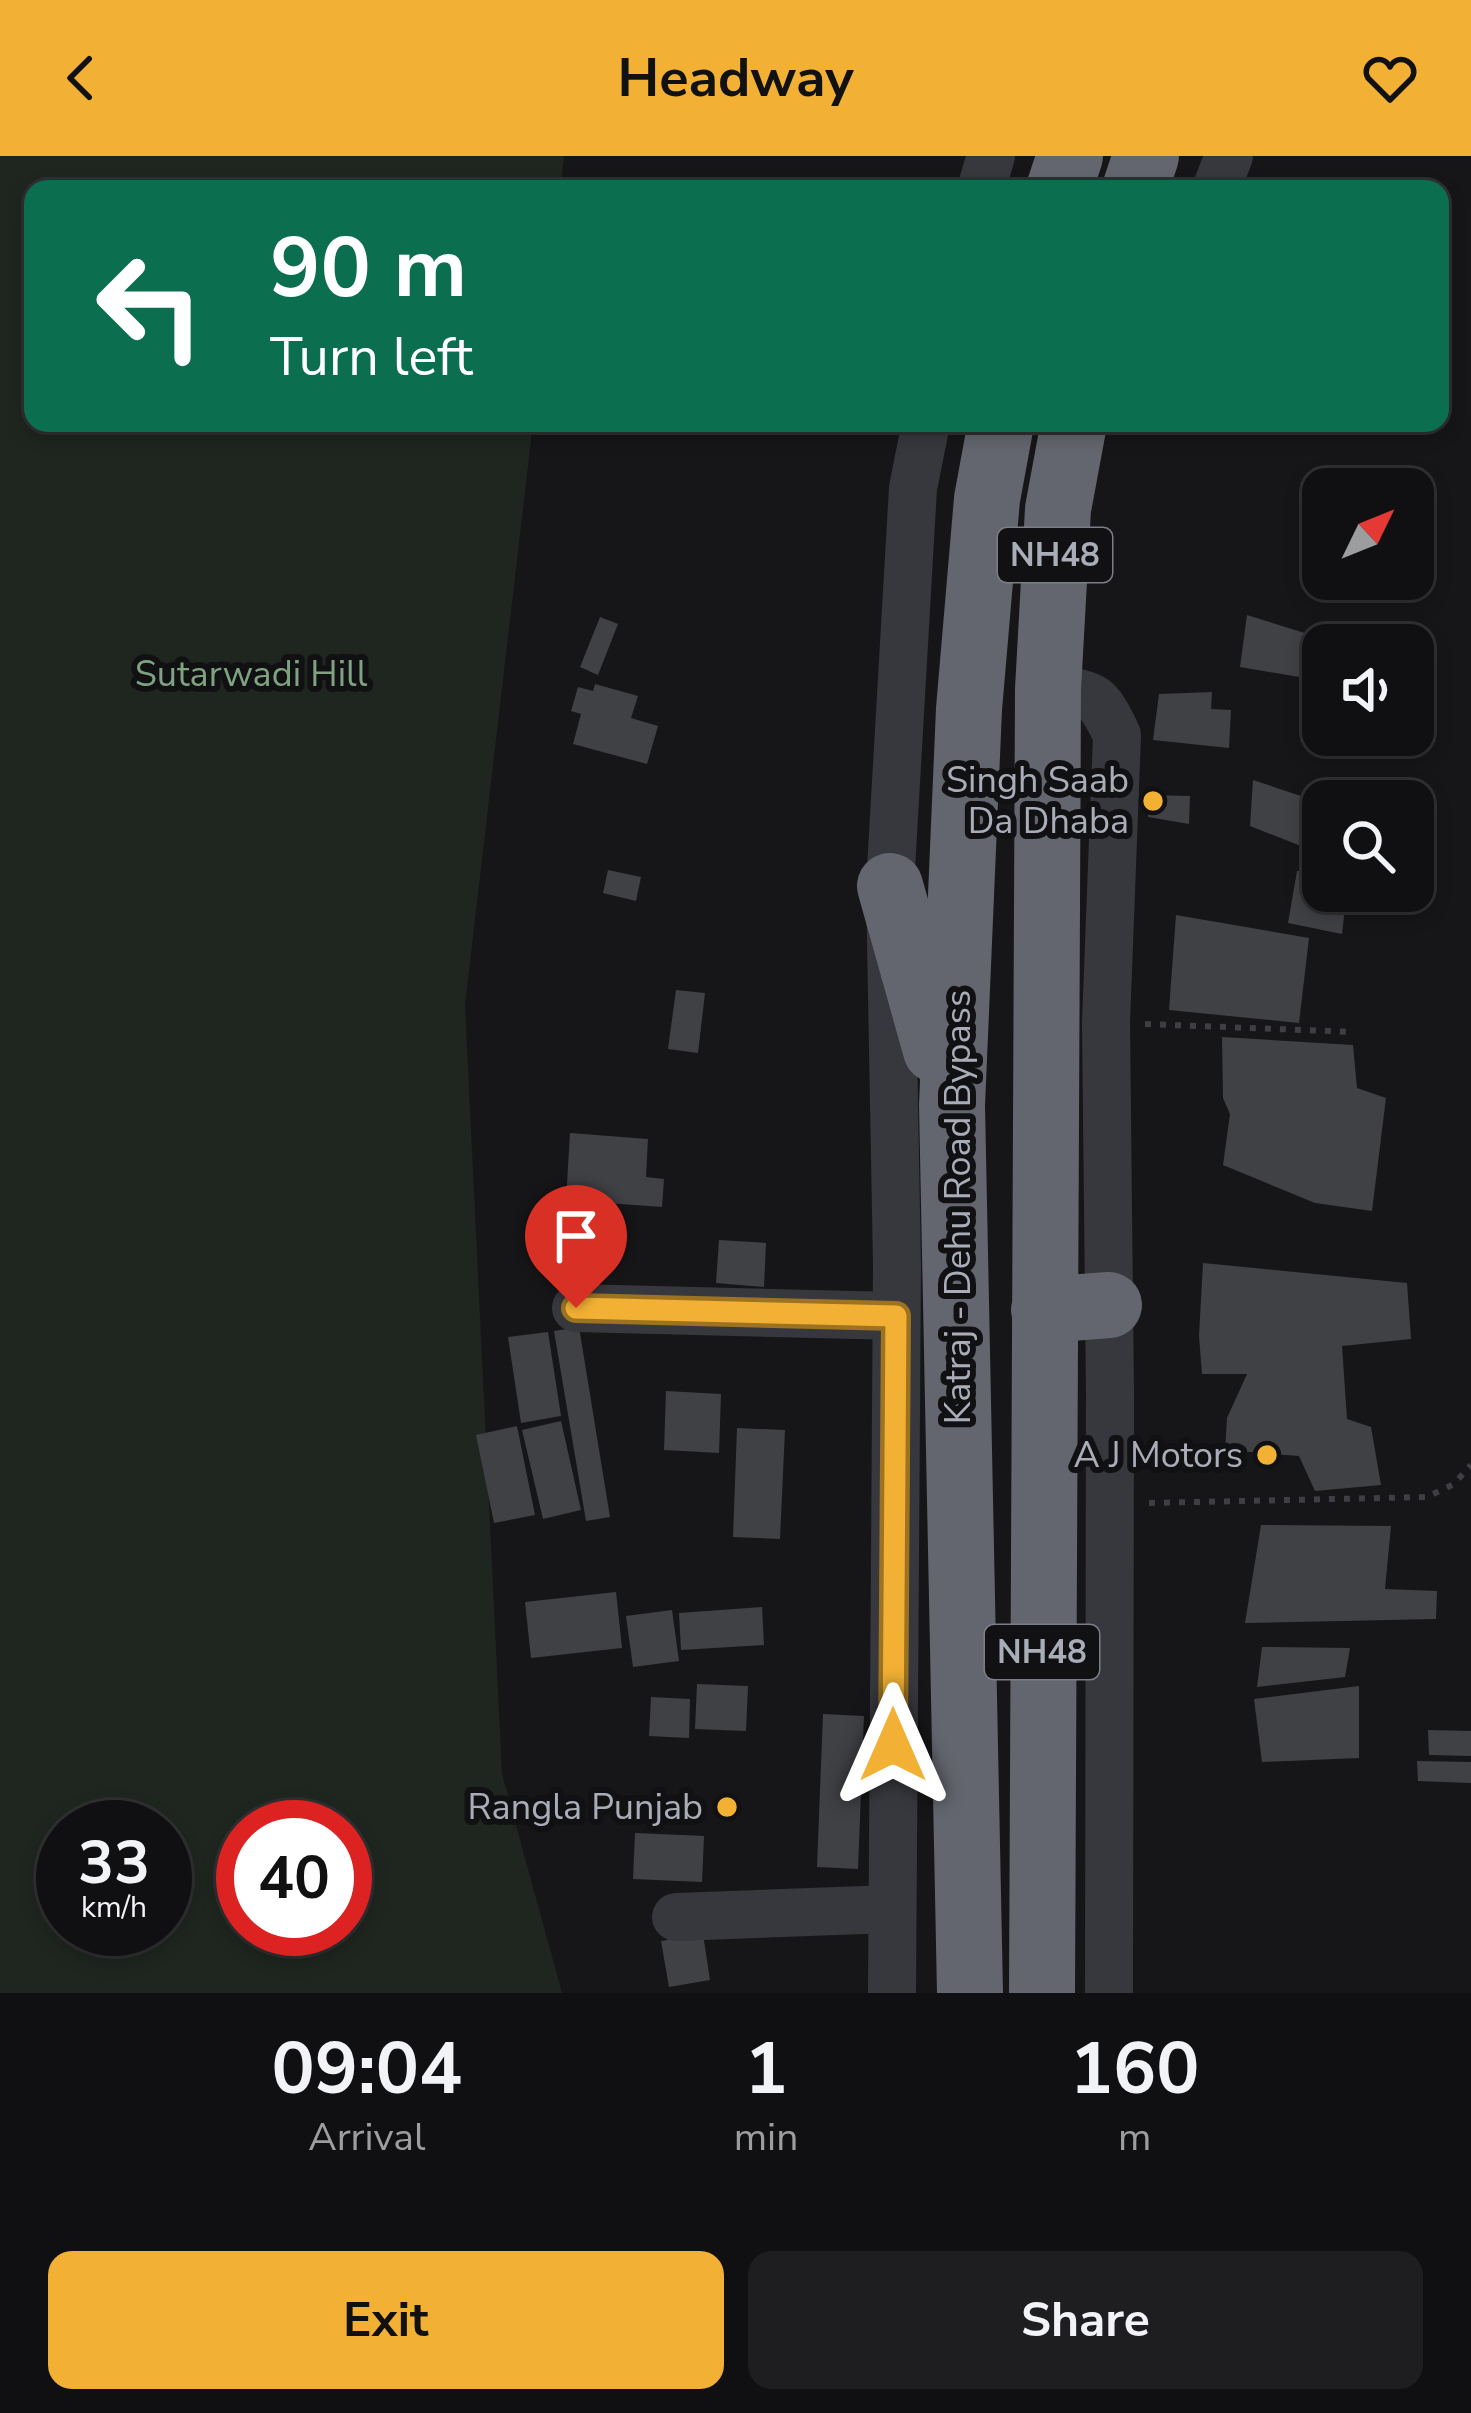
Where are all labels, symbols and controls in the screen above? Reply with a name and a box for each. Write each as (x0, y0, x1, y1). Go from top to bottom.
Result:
text: Headway (617, 41, 854, 115)
icon: back (48, 45, 114, 111)
icon: heart (1357, 45, 1423, 111)
text: 90 m (270, 211, 467, 326)
icon: left (72, 228, 228, 384)
text: Turn left (270, 320, 473, 394)
north arrow (1302, 468, 1434, 600)
map controls (1302, 468, 1434, 912)
road number: NH48 (998, 528, 1112, 582)
button: sound (1302, 624, 1434, 756)
park label: Sutarwadi Hill (135, 650, 368, 699)
place label: Singh Saab Da Dhaba (946, 756, 1129, 846)
button: search (1302, 780, 1434, 912)
marker: Singh Saab Da Dhaba (1140, 788, 1166, 814)
street label: Katraj - Dehu Road Bypass (934, 990, 983, 1424)
pin (525, 1185, 627, 1308)
icon: arrive (543, 1203, 609, 1269)
place label: A J Motors (1074, 1431, 1243, 1480)
marker: A J Motors (1254, 1442, 1280, 1468)
road number: NH48 (985, 1625, 1099, 1679)
position arrow (830, 1682, 956, 1808)
place label: Rangla Punjab (468, 1783, 703, 1832)
marker: Rangla Punjab (714, 1794, 740, 1820)
speed limit sign: 40 (216, 1800, 372, 1956)
text: 33 (78, 1822, 150, 1904)
text: km/h (81, 1887, 147, 1928)
text: 09:04 (272, 2020, 462, 2118)
text: 1 (744, 2020, 788, 2118)
text: 160 (1070, 2020, 1199, 2118)
text: Arrival (308, 2111, 426, 2164)
text: min (734, 2111, 798, 2164)
text: m (1118, 2111, 1151, 2164)
button: Exit (48, 2251, 724, 2389)
button: Share (748, 2251, 1423, 2389)

